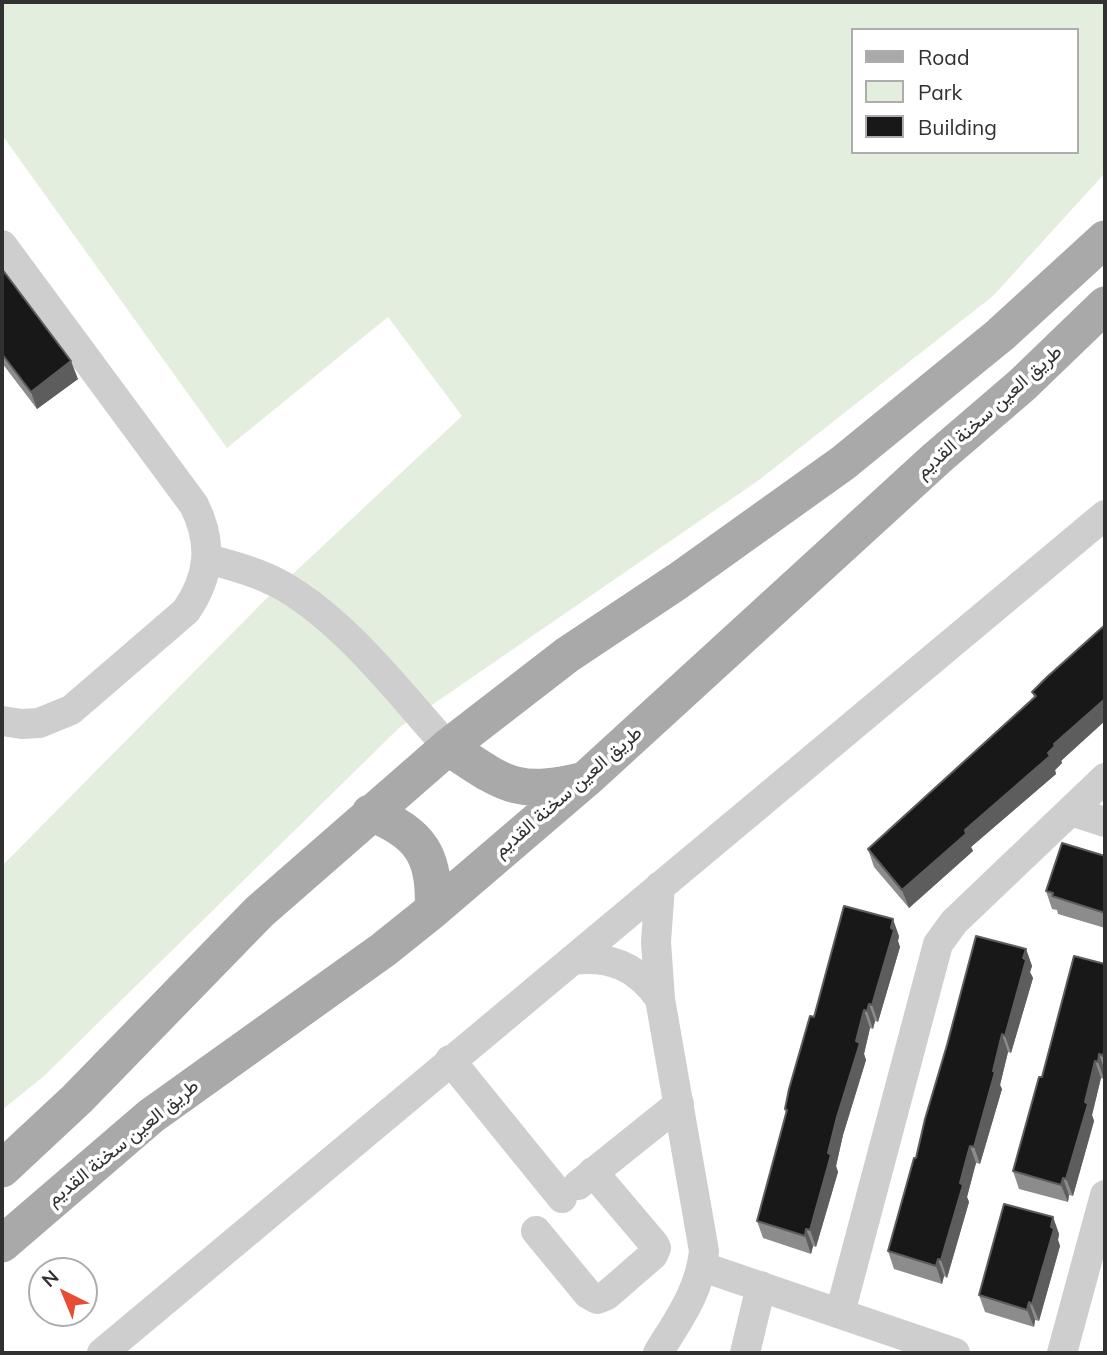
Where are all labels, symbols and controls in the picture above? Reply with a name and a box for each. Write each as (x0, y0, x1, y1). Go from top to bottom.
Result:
legend (852, 28, 1079, 154)
text: Road (918, 44, 969, 70)
text: Park (918, 79, 962, 105)
text: Building (918, 114, 997, 140)
street label: طريق العين سخنة القديم (911, 340, 1067, 484)
street label: طريق العين سخنة القديم (489, 721, 647, 863)
street label: طريق العين سخنة القديم (42, 1075, 204, 1211)
north arrow (28, 1257, 98, 1327)
text: N (37, 1264, 63, 1292)

